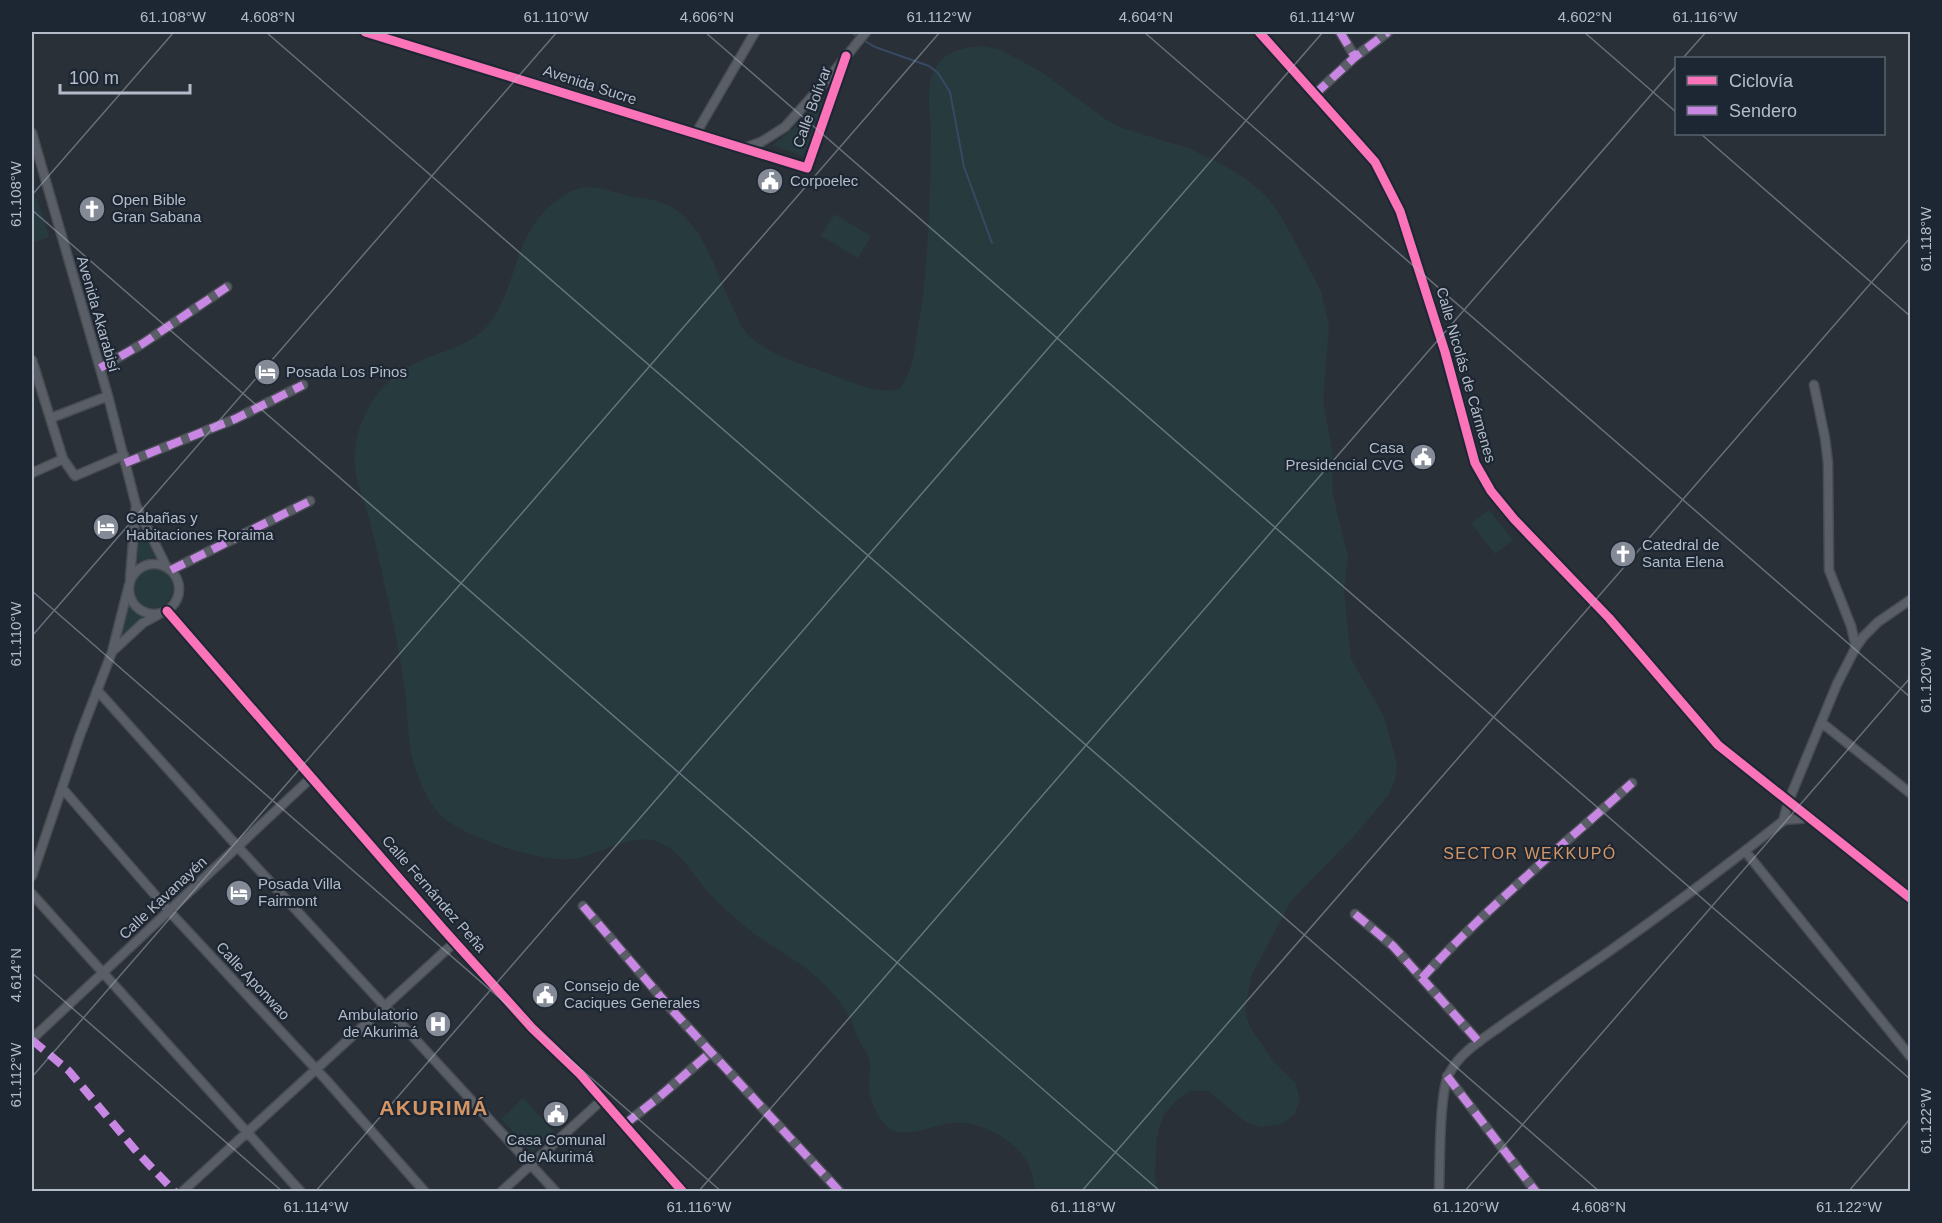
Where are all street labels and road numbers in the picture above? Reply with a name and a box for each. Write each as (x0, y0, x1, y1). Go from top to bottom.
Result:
street label: Avenida Sucre (541, 61, 639, 108)
street label: Calle Bolívar (789, 64, 834, 150)
street label: Avenida Akarabisí (74, 254, 123, 375)
street label: Calle Nicolás de Cármenes (1433, 285, 1500, 465)
street label: Calle Fernández Peña (379, 832, 490, 956)
street label: Calle Kavanayén (115, 853, 210, 943)
street label: Calle Aponwao (213, 938, 294, 1023)

